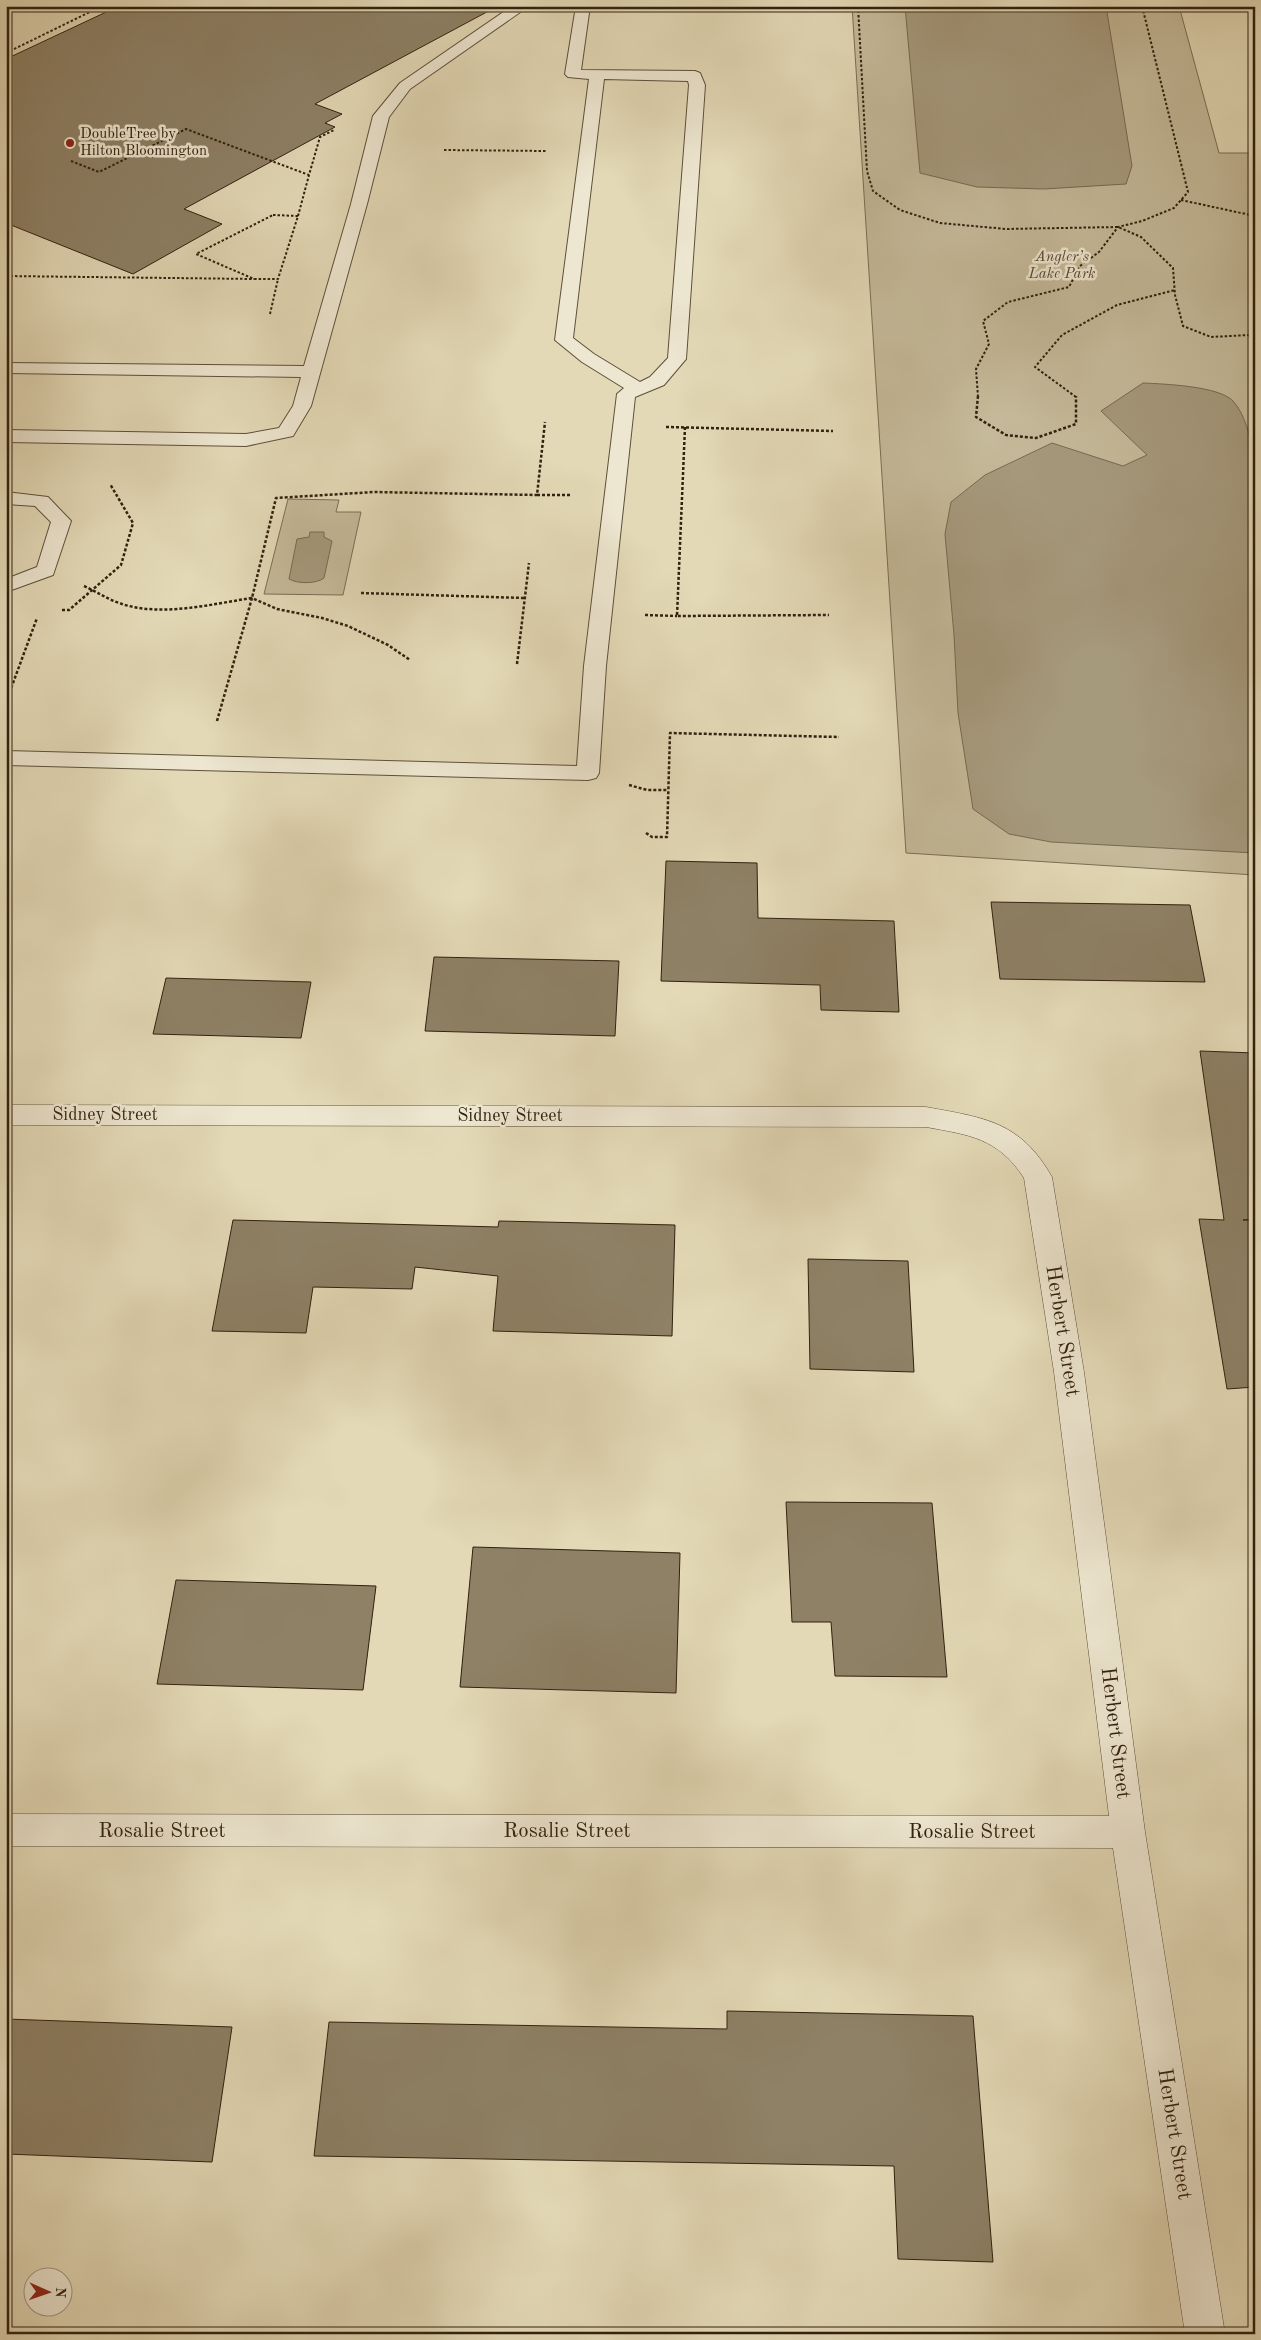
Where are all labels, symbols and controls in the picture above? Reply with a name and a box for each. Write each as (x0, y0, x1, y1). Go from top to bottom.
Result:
place label: DoubleTree by Hilton Bloomington (80, 127, 207, 159)
marker: DoubleTree by Hilton Bloomington (64, 137, 76, 149)
park label: Angler’s Lake Park (1028, 250, 1095, 282)
street label: Sidney Street (52, 1106, 158, 1124)
street label: Sidney Street (457, 1107, 563, 1125)
street label: Herbert Street (1041, 1264, 1083, 1398)
street label: Herbert Street (1096, 1666, 1134, 1800)
street label: Rosalie Street (98, 1821, 226, 1842)
street label: Rosalie Street (503, 1821, 631, 1842)
street label: Rosalie Street (908, 1822, 1036, 1843)
street label: Herbert Street (1153, 2067, 1195, 2201)
north arrow (22, 2268, 72, 2318)
text: N (53, 2287, 67, 2298)

